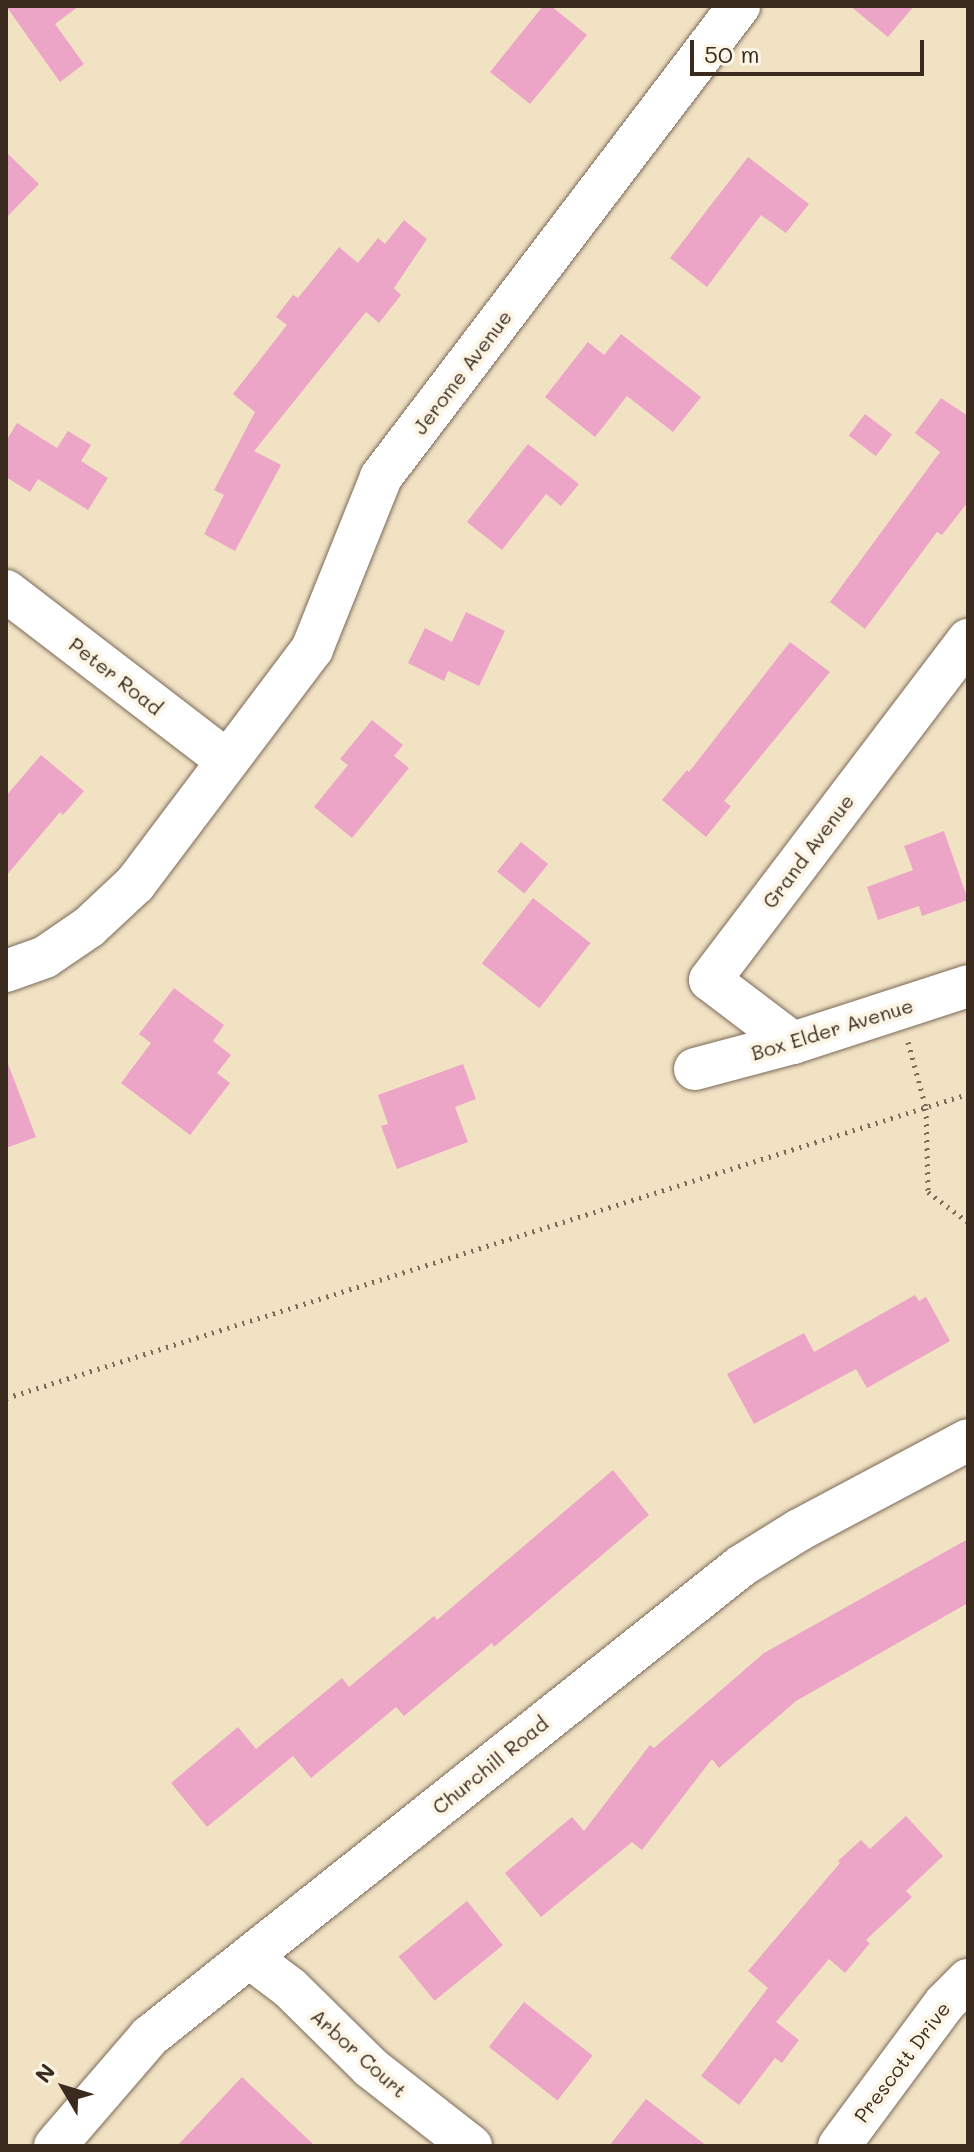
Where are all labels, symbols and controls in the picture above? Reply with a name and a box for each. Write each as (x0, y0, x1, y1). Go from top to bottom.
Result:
scale bar (694, 24, 928, 74)
text: 50 m (704, 38, 760, 69)
street label: Jerome Avenue (408, 305, 516, 439)
street label: Peter Road (64, 632, 168, 720)
street label: Grand Avenue (757, 789, 859, 913)
street label: Box Elder Avenue (748, 993, 916, 1065)
street label: Churchill Road (427, 1711, 553, 1819)
street label: Prescott Drive (849, 1997, 955, 2127)
street label: Arbor Court (306, 2004, 412, 2102)
north arrow (24, 2048, 104, 2128)
text: N (28, 2057, 61, 2088)

